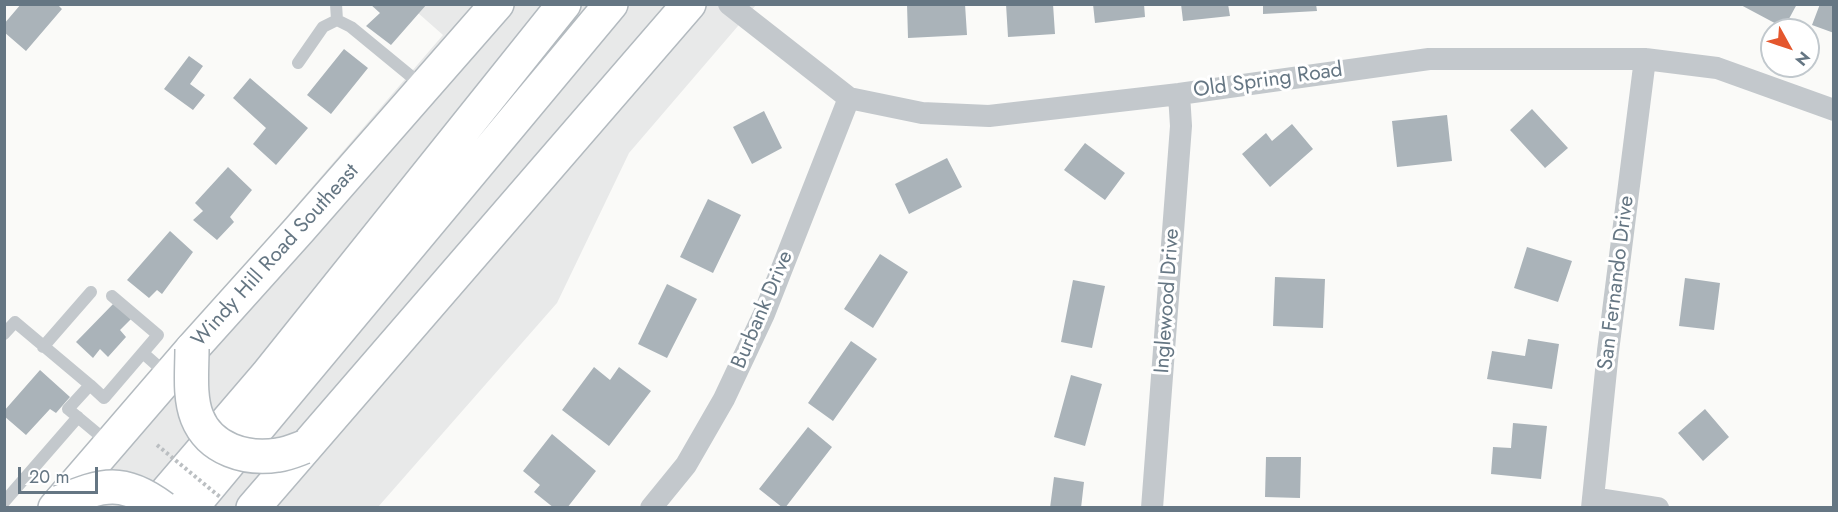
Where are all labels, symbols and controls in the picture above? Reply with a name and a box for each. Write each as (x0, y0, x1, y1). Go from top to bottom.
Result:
north arrow (1760, 18, 1820, 78)
text: N (1790, 46, 1816, 71)
street label: Old Spring Road (1192, 58, 1344, 104)
street label: Windy Hill Road Southeast (187, 159, 365, 353)
street label: San Fernando Drive (1594, 194, 1640, 372)
street label: Inglewood Drive (1150, 228, 1186, 374)
street label: Burbank Drive (727, 247, 799, 373)
scale bar (21, 455, 100, 493)
text: 20 m (29, 464, 69, 490)

